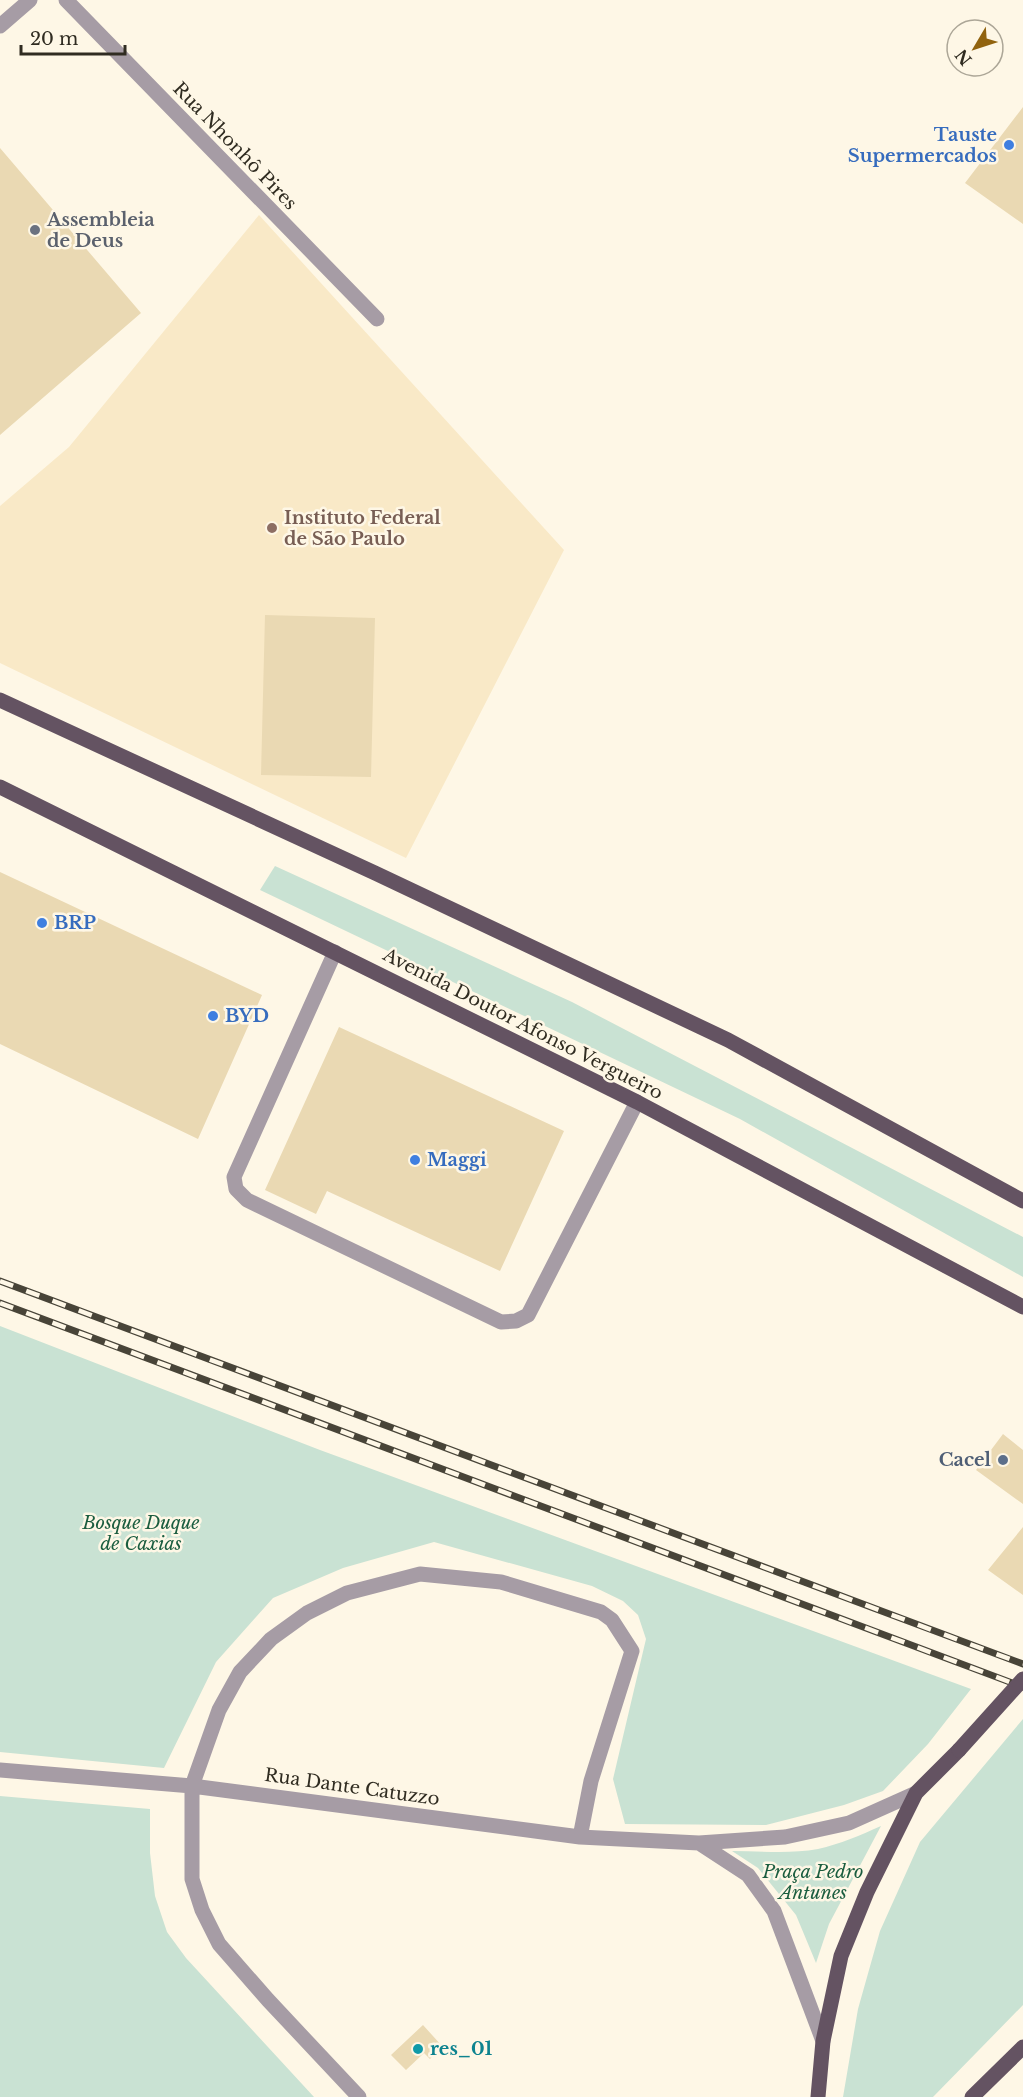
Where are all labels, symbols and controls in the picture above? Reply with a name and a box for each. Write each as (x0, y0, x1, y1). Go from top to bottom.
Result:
scale bar (21, 18, 124, 56)
north arrow (945, 18, 1005, 78)
text: 20 m (30, 28, 78, 50)
text: N (951, 45, 976, 70)
street label: Rua Nhonhô Pires (168, 78, 302, 214)
place label: Tauste Supermercados (848, 124, 997, 167)
marker: Tauste Supermercados (1002, 138, 1016, 152)
place label: Assembleia de Deus (46, 209, 155, 252)
marker: Assembleia de Deus (28, 223, 42, 237)
place label: Instituto Federal de São Paulo (284, 507, 441, 550)
marker: Instituto Federal de São Paulo (265, 521, 279, 535)
place label: BRP (54, 912, 96, 934)
marker: BRP (35, 916, 49, 930)
street label: Avenida Doutor Afonso Vergueiro (379, 943, 666, 1104)
place label: BYD (225, 1005, 269, 1027)
marker: BYD (206, 1009, 220, 1023)
place label: Maggi (427, 1149, 487, 1171)
marker: Maggi (408, 1153, 422, 1167)
place label: Cacel (939, 1449, 992, 1471)
marker: Cacel (996, 1453, 1010, 1467)
park label: Bosque Duque de Caxias (81, 1512, 200, 1555)
street label: Rua Dante Catuzzo (263, 1764, 441, 1810)
park label: Praça Pedro Antunes (762, 1861, 863, 1904)
place label: res_01 (430, 2038, 493, 2060)
marker: res_01 (411, 2042, 425, 2056)

